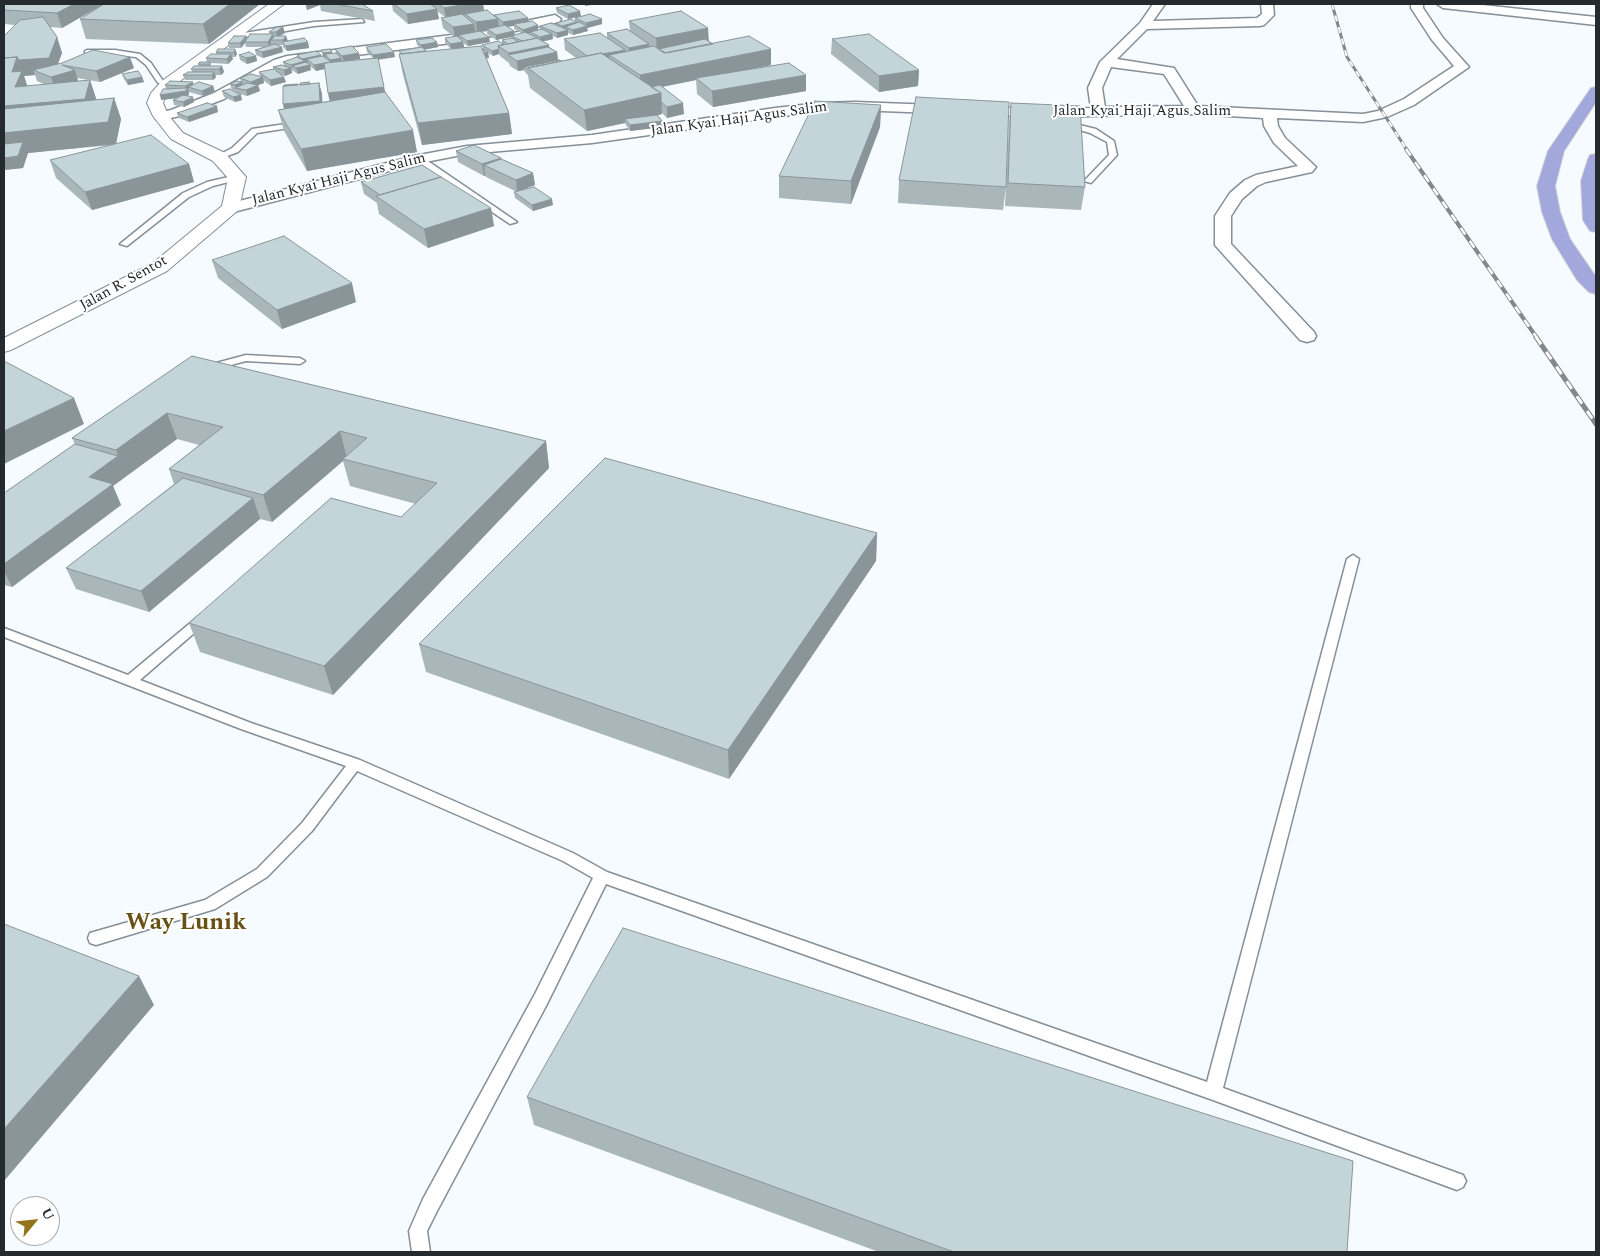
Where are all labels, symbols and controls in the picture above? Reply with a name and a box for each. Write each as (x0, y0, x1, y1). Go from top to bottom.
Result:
street label: Jalan Kyai Haji Agus Salim (650, 99, 828, 141)
street label: Jalan Kyai Haji Agus Salim (1053, 103, 1231, 121)
street label: Jalan Kyai Haji Agus Salim (250, 150, 428, 210)
street label: Jalan R. Sentot (77, 253, 171, 315)
district label: Way Lunik (126, 910, 246, 938)
north arrow (10, 1196, 60, 1246)
text: U (36, 1204, 60, 1224)

